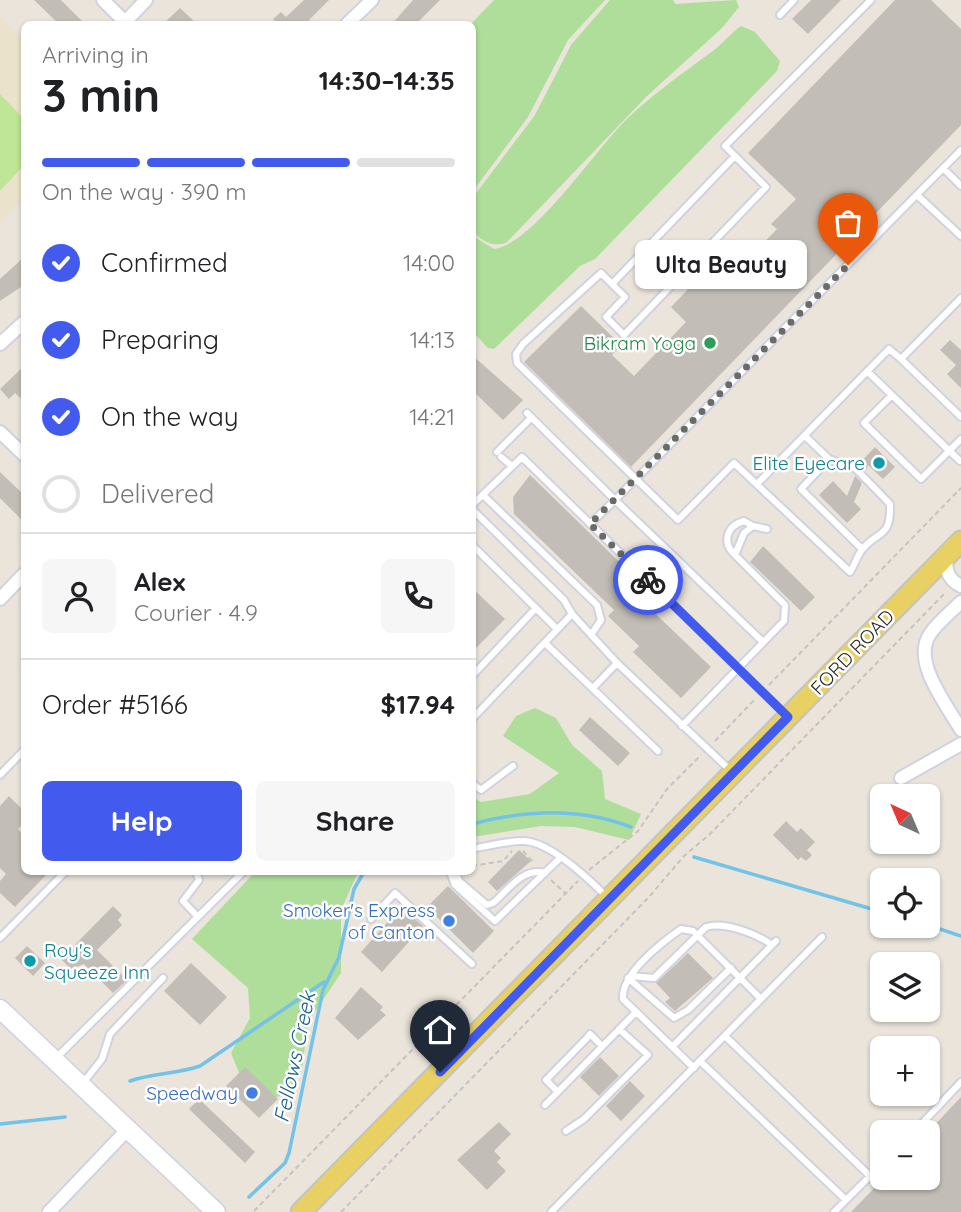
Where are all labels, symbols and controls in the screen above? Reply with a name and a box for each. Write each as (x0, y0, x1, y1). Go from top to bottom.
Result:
text: Arriving in (42, 40, 149, 69)
text: 14:30–14:35 (319, 64, 455, 97)
text: 3 min (42, 66, 160, 124)
text: On the way · 390 m (42, 177, 247, 206)
pin (818, 193, 878, 265)
icon: bag (829, 204, 867, 242)
callout: Ulta Beauty (634, 240, 806, 290)
icon: check (42, 244, 80, 282)
text: Confirmed (101, 246, 228, 279)
text: 14:00 (403, 248, 455, 277)
text: Ulta Beauty (655, 250, 787, 279)
icon: check (42, 321, 80, 359)
text: Preparing (101, 323, 219, 356)
text: 14:13 (410, 325, 455, 354)
place label: Bikram Yoga (584, 331, 696, 355)
marker: Bikram Yoga (702, 335, 718, 351)
icon: check (42, 398, 80, 436)
text: On the way (101, 400, 239, 433)
text: 14:21 (409, 402, 455, 431)
place label: Elite Eyecare (752, 451, 865, 475)
marker: Elite Eyecare (871, 455, 887, 471)
text: Delivered (101, 477, 214, 510)
courier (613, 545, 683, 615)
button: person (42, 559, 116, 633)
button: phone (381, 559, 455, 633)
icon: bike (629, 561, 667, 599)
text: Alex (134, 565, 185, 598)
text: Courier · 4.9 (134, 598, 258, 627)
street label: FORD ROAD (805, 604, 899, 700)
text: Order #5166 (42, 688, 188, 721)
text: $17.94 (380, 688, 455, 721)
button: Help (42, 781, 242, 861)
button: Share (256, 781, 455, 861)
north arrow (870, 784, 940, 854)
map controls (870, 784, 940, 1190)
button: locate (870, 868, 940, 938)
place label: Smoker's Express of Canton (283, 898, 435, 944)
marker: Smoker's Express of Canton (441, 913, 457, 929)
place label: Roy's Squeeze Inn (44, 938, 150, 984)
button: layers (870, 952, 940, 1022)
marker: Roy's Squeeze Inn (22, 953, 38, 969)
water label: Fellows Creek (267, 987, 321, 1125)
pin (410, 1000, 470, 1072)
icon: home (421, 1011, 459, 1049)
button: + (870, 1036, 940, 1106)
place label: Speedway (146, 1081, 238, 1105)
marker: Speedway (244, 1085, 260, 1101)
button: − (870, 1120, 940, 1190)

